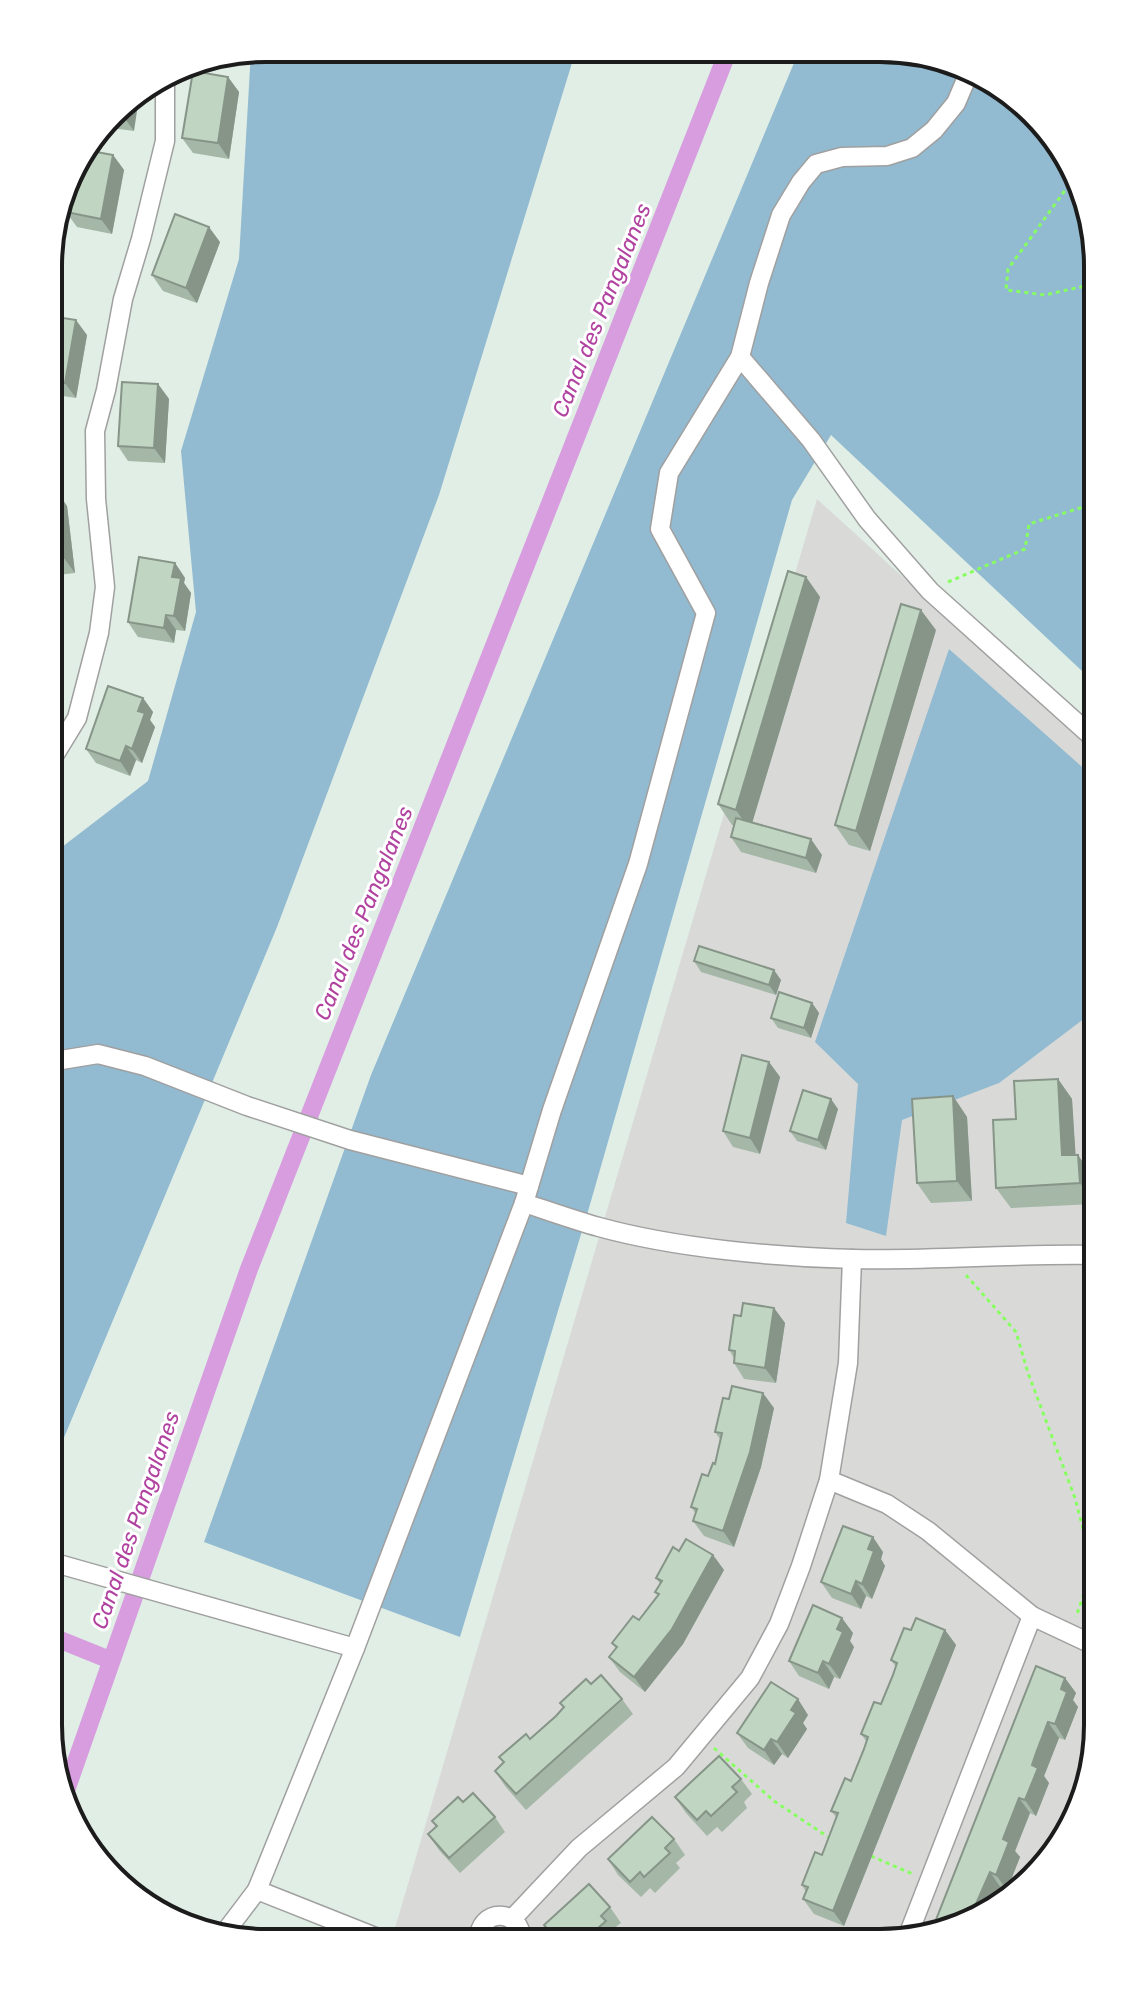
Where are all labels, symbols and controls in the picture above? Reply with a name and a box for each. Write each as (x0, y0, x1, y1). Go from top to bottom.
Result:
water label: Canal des Pangalanes (546, 199, 657, 421)
water label: Canal des Pangalanes (308, 802, 419, 1024)
water label: Canal des Pangalanes (86, 1408, 185, 1632)

